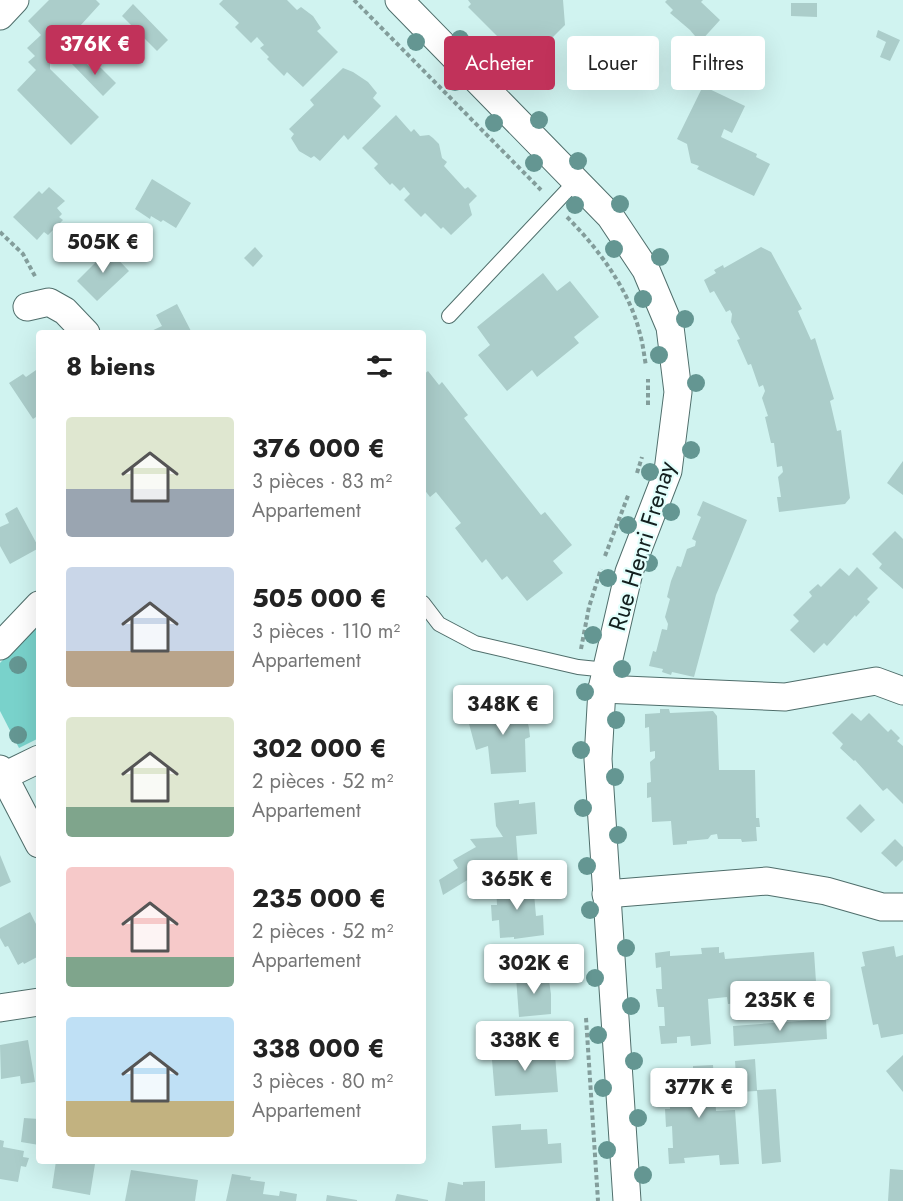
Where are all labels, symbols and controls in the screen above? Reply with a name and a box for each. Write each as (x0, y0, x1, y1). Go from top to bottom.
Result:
pin: 376K € (46, 25, 144, 76)
text: 376K € (60, 30, 130, 59)
chip: Acheter (444, 36, 555, 90)
chip: Louer (567, 36, 659, 90)
chip: Filtres (671, 36, 765, 90)
pin: 505K € (54, 223, 152, 274)
text: 505K € (67, 228, 139, 257)
text: 8 biens (66, 347, 155, 385)
icon: filters (363, 350, 396, 383)
text: 376 000 € (252, 429, 385, 467)
icon: home (114, 441, 186, 513)
street label: Rue Henri Frenay (599, 456, 684, 635)
text: 3 pièces · 83 m² (252, 467, 392, 496)
text: Appartement (252, 496, 361, 525)
text: 505 000 € (252, 579, 387, 617)
icon: home (114, 591, 186, 663)
text: 3 pièces · 110 m² (252, 617, 400, 646)
text: Appartement (252, 646, 361, 675)
pin: 348K € (454, 685, 552, 736)
text: 348K € (467, 690, 539, 719)
text: 302 000 € (252, 729, 387, 767)
icon: home (114, 741, 186, 813)
text: 2 pièces · 52 m² (252, 767, 393, 796)
text: Appartement (252, 796, 361, 825)
pin: 365K € (468, 860, 566, 911)
text: 365K € (481, 865, 553, 894)
text: 235 000 € (252, 879, 386, 917)
icon: home (114, 891, 186, 963)
text: 2 pièces · 52 m² (252, 917, 393, 946)
pin: 302K € (485, 944, 583, 995)
text: Appartement (252, 946, 361, 975)
text: 302K € (498, 949, 570, 978)
pin: 235K € (731, 981, 829, 1032)
text: 235K € (744, 986, 816, 1015)
pin: 338K € (476, 1021, 574, 1072)
text: 338K € (490, 1026, 560, 1055)
text: 338 000 € (252, 1029, 385, 1067)
icon: home (114, 1041, 186, 1113)
text: 3 pièces · 80 m² (252, 1067, 393, 1096)
pin: 377K € (650, 1068, 748, 1119)
text: 377K € (664, 1073, 734, 1102)
text: Appartement (252, 1096, 361, 1125)

